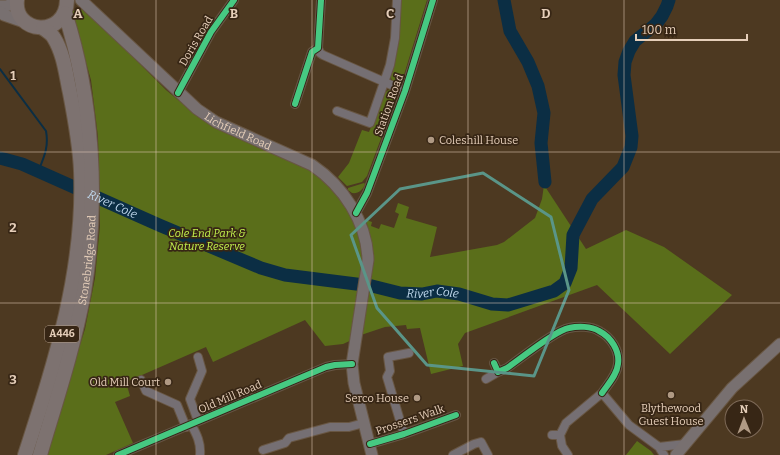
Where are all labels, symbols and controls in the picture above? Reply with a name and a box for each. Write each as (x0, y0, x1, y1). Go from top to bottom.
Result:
text: A (73, 6, 83, 21)
text: B (230, 6, 238, 21)
text: C (386, 6, 394, 21)
text: D (541, 6, 551, 21)
street label: Doris Road (177, 13, 216, 68)
scale bar (636, 16, 747, 42)
text: 100 m (642, 23, 677, 37)
text: 1 (10, 68, 16, 83)
street label: Station Road (372, 72, 406, 138)
street label: Lichfield Road (202, 110, 274, 153)
place label: Coleshill House (439, 134, 518, 147)
marker: Coleshill House (426, 135, 436, 145)
water label: River Cole (86, 187, 140, 221)
street label: Stonebridge Road (75, 214, 98, 306)
text: 2 (9, 220, 17, 235)
park label: Cole End Park & Nature Reserve (168, 227, 246, 253)
water label: River Cole (406, 284, 460, 301)
road number: A446 (45, 326, 79, 342)
text: 3 (9, 372, 17, 387)
place label: Old Mill Court (90, 376, 160, 389)
marker: Old Mill Court (163, 377, 173, 387)
street label: Old Mill Road (196, 378, 264, 416)
marker: Blythewood Guest House (666, 390, 676, 400)
place label: Serco House (345, 392, 409, 405)
marker: Serco House (412, 393, 422, 403)
north arrow (724, 399, 764, 439)
street label: Prossers Walk (374, 402, 447, 438)
place label: Blythewood Guest House (638, 402, 704, 428)
text: N (739, 403, 749, 416)

